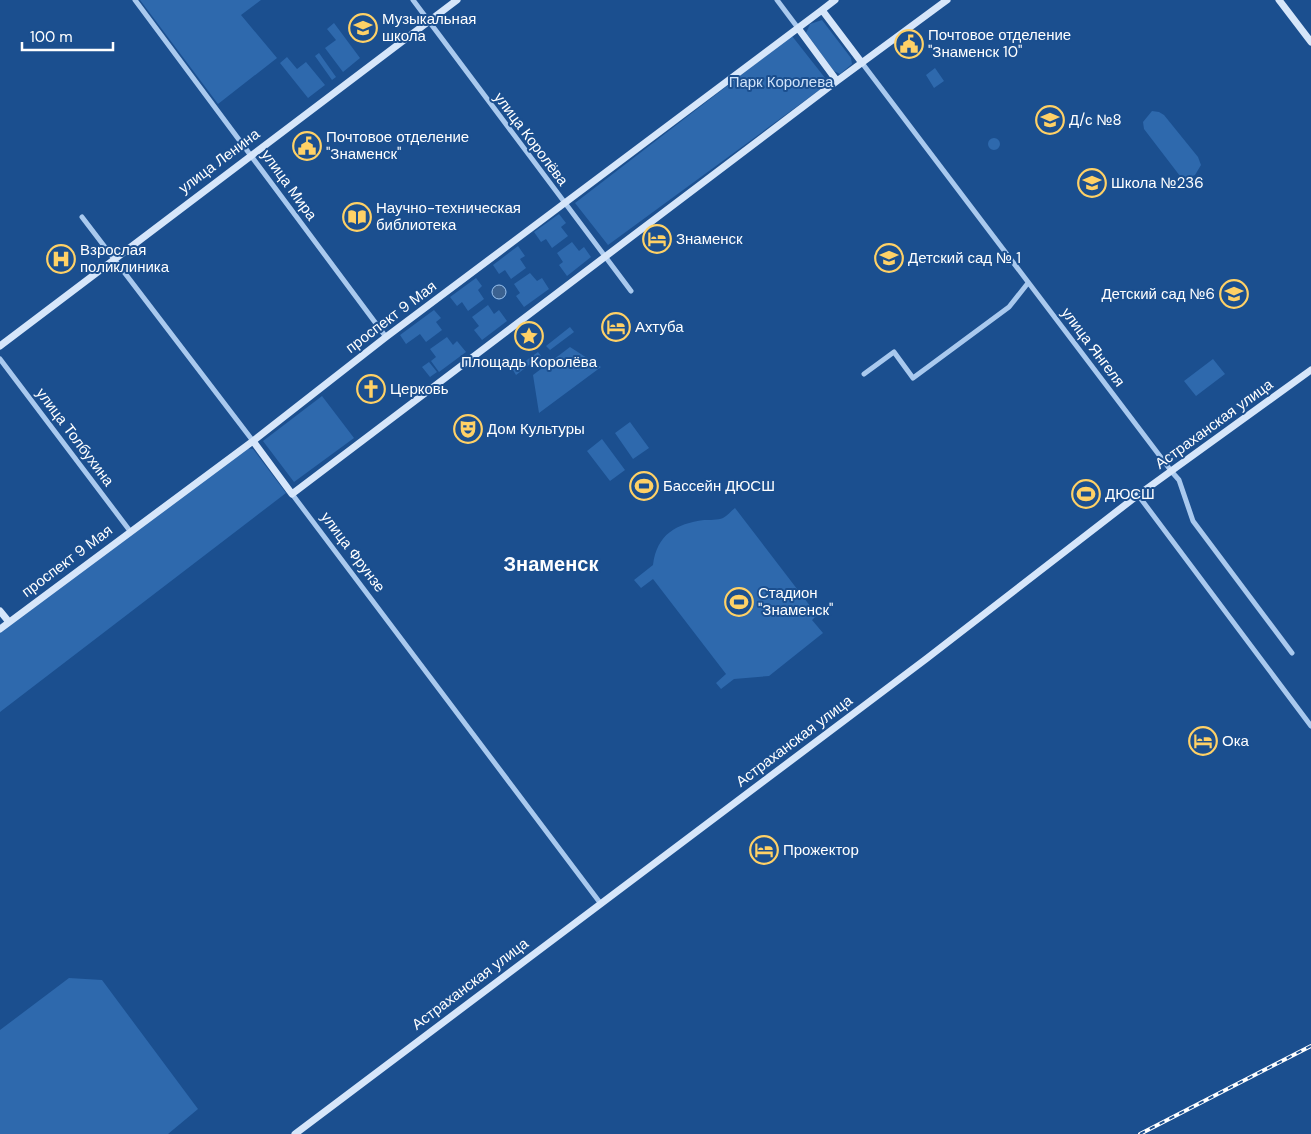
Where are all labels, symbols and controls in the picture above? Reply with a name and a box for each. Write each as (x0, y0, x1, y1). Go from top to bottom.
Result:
place label: Музыкальная школа (382, 9, 476, 46)
school or university icon: Музыкальная школа (348, 13, 378, 43)
scale bar (22, 20, 114, 52)
place label: Почтовое отделение "Знаменск 10" (928, 25, 1071, 62)
text: 100 m (30, 27, 73, 47)
public building icon: Почтовое отделение "Знаменск 10" (894, 29, 924, 59)
park label: Парк Королева (729, 72, 834, 92)
street label: улица Королёва (489, 88, 573, 190)
school or university icon: Д/с №8 (1035, 105, 1065, 135)
place label: Д/с №8 (1069, 110, 1122, 130)
street label: улица Ленина (174, 124, 264, 198)
place label: Почтовое отделение "Знаменск" (326, 127, 469, 164)
public building icon: Почтовое отделение "Знаменск" (292, 131, 322, 161)
street label: улица Мира (257, 146, 322, 225)
school or university icon: Школа №236 (1077, 168, 1107, 198)
place label: Школа №236 (1111, 173, 1204, 193)
place label: Научно-техническая библиотека (376, 198, 521, 235)
library icon: Научно-техническая библиотека (342, 202, 372, 232)
hotel icon: Знаменск (642, 224, 672, 254)
place label: Знаменск (676, 229, 743, 249)
place label: Взрослая поликлиника (80, 240, 170, 277)
school or university icon: Детский сад № 1 (874, 243, 904, 273)
hospital icon: Взрослая поликлиника (46, 244, 76, 274)
place label: Детский сад № 1 (908, 248, 1021, 268)
street label: проспект 9 Мая (341, 276, 441, 358)
school or university icon: Детский сад №6 (1219, 279, 1249, 309)
place label: Детский сад №6 (1101, 284, 1215, 304)
street label: улица Янгеля (1057, 303, 1129, 391)
hotel icon: Ахтуба (601, 312, 631, 342)
place label: Ахтуба (635, 317, 684, 337)
place icon: Площадь Королёва (514, 321, 544, 351)
place label: Площадь Королёва (461, 352, 598, 372)
church icon: Церковь (356, 374, 386, 404)
street label: Астраханская улица (1151, 374, 1277, 474)
place label: Церковь (390, 379, 449, 399)
street label: улица Толбухина (31, 384, 119, 491)
theatre icon: Дом Культуры (453, 414, 483, 444)
place label: Дом Культуры (487, 419, 585, 439)
sports icon: Бассейн ДЮСШ (629, 471, 659, 501)
place label: Бассейн ДЮСШ (663, 476, 775, 496)
sports icon: ДЮСШ (1071, 479, 1101, 509)
place label: ДЮСШ (1105, 484, 1155, 504)
street label: улица Фрунзе (316, 508, 390, 596)
street label: проспект 9 Мая (17, 520, 117, 602)
district label: Знаменск (504, 551, 599, 577)
place label: Стадион "Знаменск" (758, 583, 833, 620)
sports icon: Стадион "Знаменск" (724, 587, 754, 617)
street label: Астраханская улица (732, 690, 857, 791)
hotel icon: Ока (1188, 726, 1218, 756)
place label: Ока (1222, 731, 1250, 751)
hotel icon: Прожектор (749, 835, 779, 865)
place label: Прожектор (783, 840, 859, 860)
street label: Астраханская улица (408, 933, 533, 1034)

